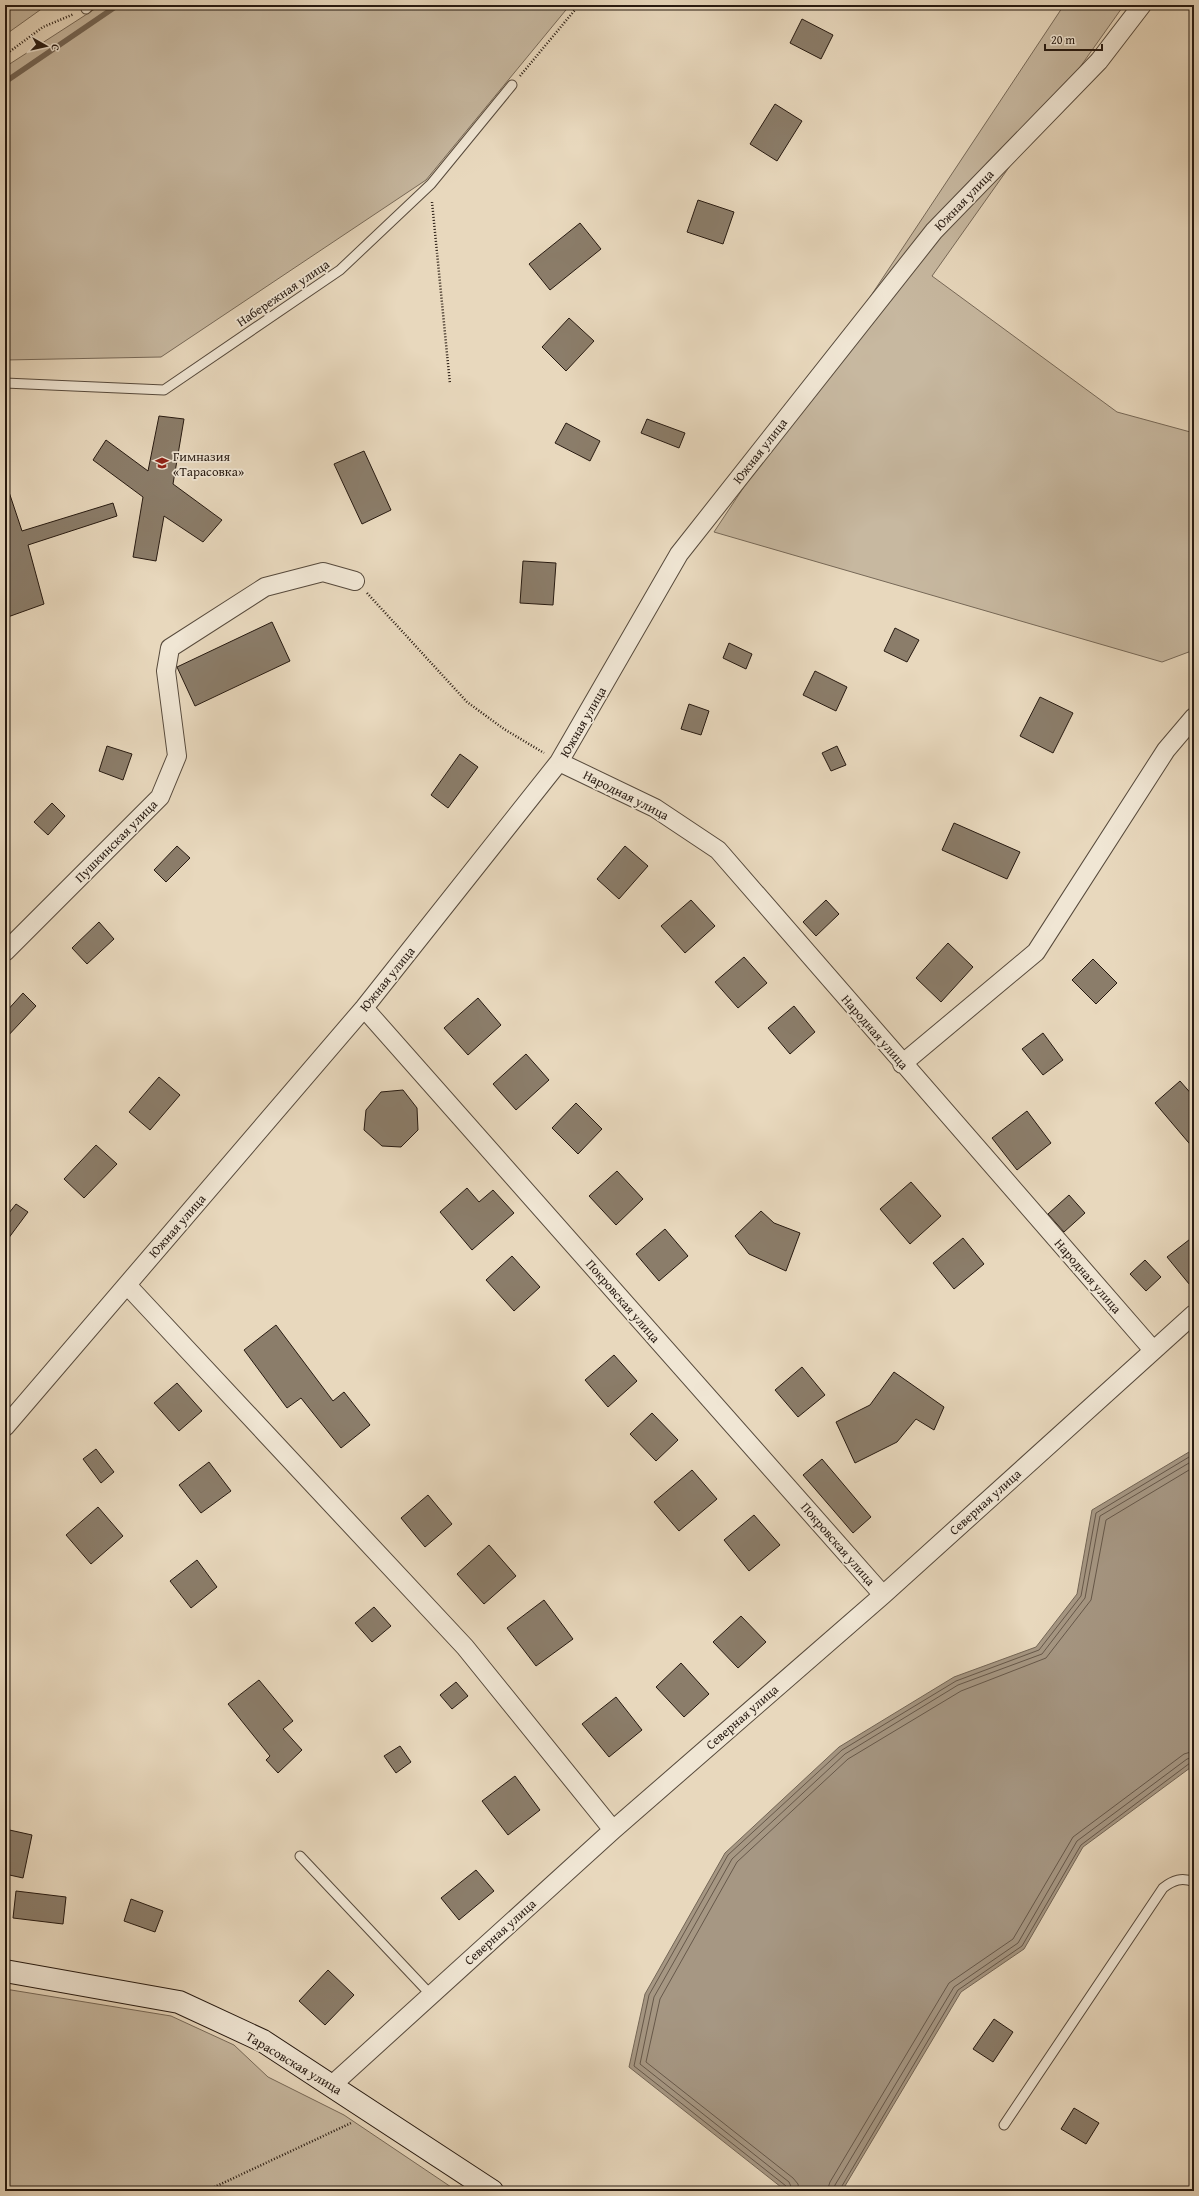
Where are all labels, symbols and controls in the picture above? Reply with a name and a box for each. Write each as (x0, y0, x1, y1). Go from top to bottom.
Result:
north arrow (26, 26, 66, 66)
scale bar (1045, 26, 1102, 52)
text: 20 m (1051, 31, 1075, 48)
text: С (48, 43, 64, 52)
street label: Южная улица (930, 164, 999, 235)
street label: Набережная улица (233, 254, 334, 331)
street label: Южная улица (728, 413, 792, 488)
place label: Гимназия «Тарасовка» (173, 447, 244, 481)
school or university icon: Гимназия «Тарасовка» (154, 455, 170, 471)
street label: Южная улица (555, 682, 611, 761)
street label: Народная улица (580, 765, 673, 825)
street label: Пушкинская улица (70, 795, 162, 887)
street label: Южная улица (355, 942, 420, 1016)
street label: Народная улица (837, 990, 913, 1074)
street label: Южная улица (144, 1189, 211, 1262)
street label: Народная улица (1050, 1234, 1126, 1318)
street label: Покровская улица (581, 1255, 665, 1347)
street label: Северная улица (945, 1464, 1026, 1539)
street label: Покровская улица (796, 1498, 880, 1590)
street label: Северная улица (701, 1679, 783, 1754)
street label: Северная улица (460, 1894, 541, 1969)
street label: Тарасовская улица (243, 2027, 346, 2100)

